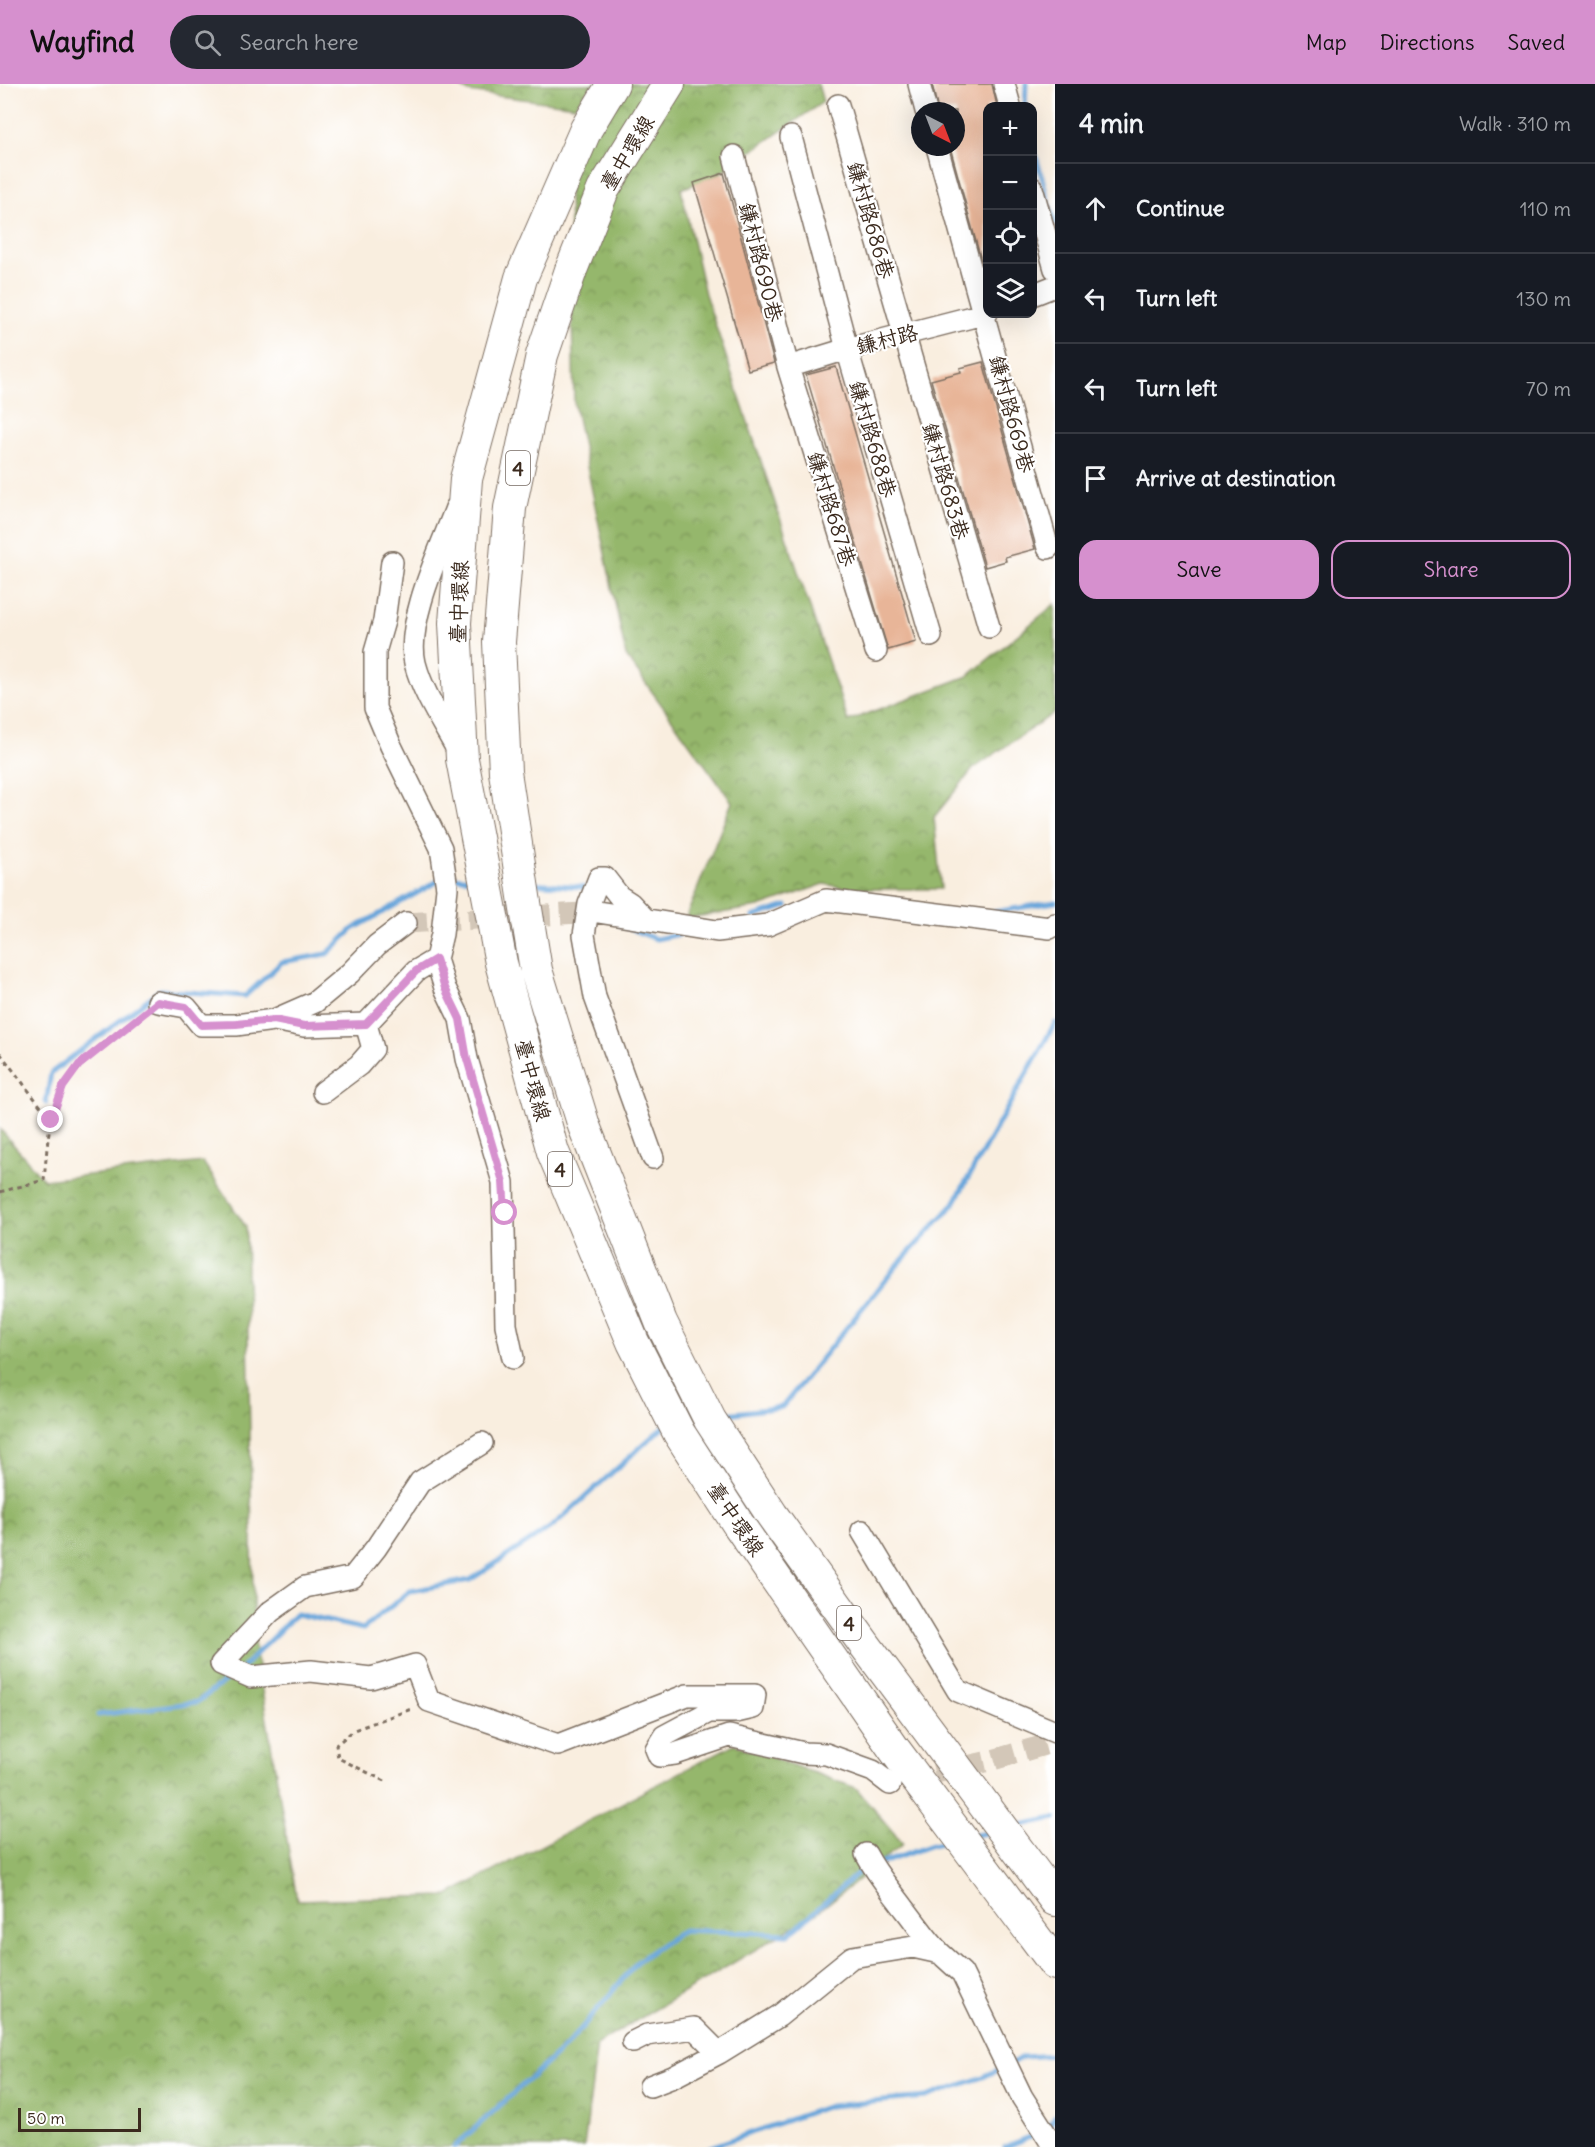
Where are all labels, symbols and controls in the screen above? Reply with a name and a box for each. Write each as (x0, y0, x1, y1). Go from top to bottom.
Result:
search box (170, 15, 590, 69)
text: Wayfind (30, 24, 134, 60)
icon: search (191, 26, 224, 59)
text: Search here (239, 28, 359, 56)
text: Map (1306, 29, 1347, 56)
text: Directions (1380, 29, 1474, 56)
text: Saved (1507, 29, 1565, 56)
north arrow (911, 102, 965, 156)
map controls (983, 102, 1037, 318)
button: + (983, 102, 1037, 156)
text: 4 min (1079, 107, 1144, 140)
street label: 臺中環線 (594, 110, 660, 196)
text: Walk · 310 m (1459, 111, 1571, 136)
button: − (983, 156, 1037, 210)
street label: 鎌村路686巷 (841, 158, 901, 282)
icon: ahead (1079, 192, 1112, 225)
text: Continue (1136, 194, 1225, 222)
text: 110 m (1520, 196, 1571, 221)
street label: 鎌村路690巷 (733, 200, 789, 324)
button: locate (983, 210, 1037, 264)
button: layers (983, 264, 1037, 318)
icon: left (1079, 282, 1112, 315)
text: Turn left (1136, 284, 1217, 312)
text: 130 m (1516, 286, 1571, 311)
street label: 鎌村路 (853, 318, 921, 360)
street label: 鎌村路669巷 (983, 352, 1041, 476)
icon: left (1079, 372, 1112, 405)
text: Turn left (1136, 374, 1217, 402)
text: 70 m (1526, 376, 1571, 401)
street label: 鎌村路688巷 (843, 377, 903, 501)
street label: 鎌村路683巷 (916, 420, 976, 542)
street label: 鎌村路687巷 (802, 448, 862, 570)
road number: 4 (506, 451, 530, 485)
icon: arrive (1079, 462, 1112, 495)
text: Arrive at destination (1136, 464, 1336, 492)
button: Save (1079, 540, 1319, 599)
button: Share (1331, 540, 1571, 599)
street label: 臺中環線 (444, 560, 474, 644)
street label: 臺中環線 (509, 1036, 557, 1124)
route end (37, 1106, 63, 1132)
road number: 4 (548, 1152, 572, 1186)
route start (491, 1199, 517, 1225)
street label: 臺中環線 (701, 1477, 771, 1561)
road number: 4 (837, 1606, 861, 1640)
scale bar (18, 2105, 141, 2132)
text: 50 m (27, 2108, 65, 2128)

